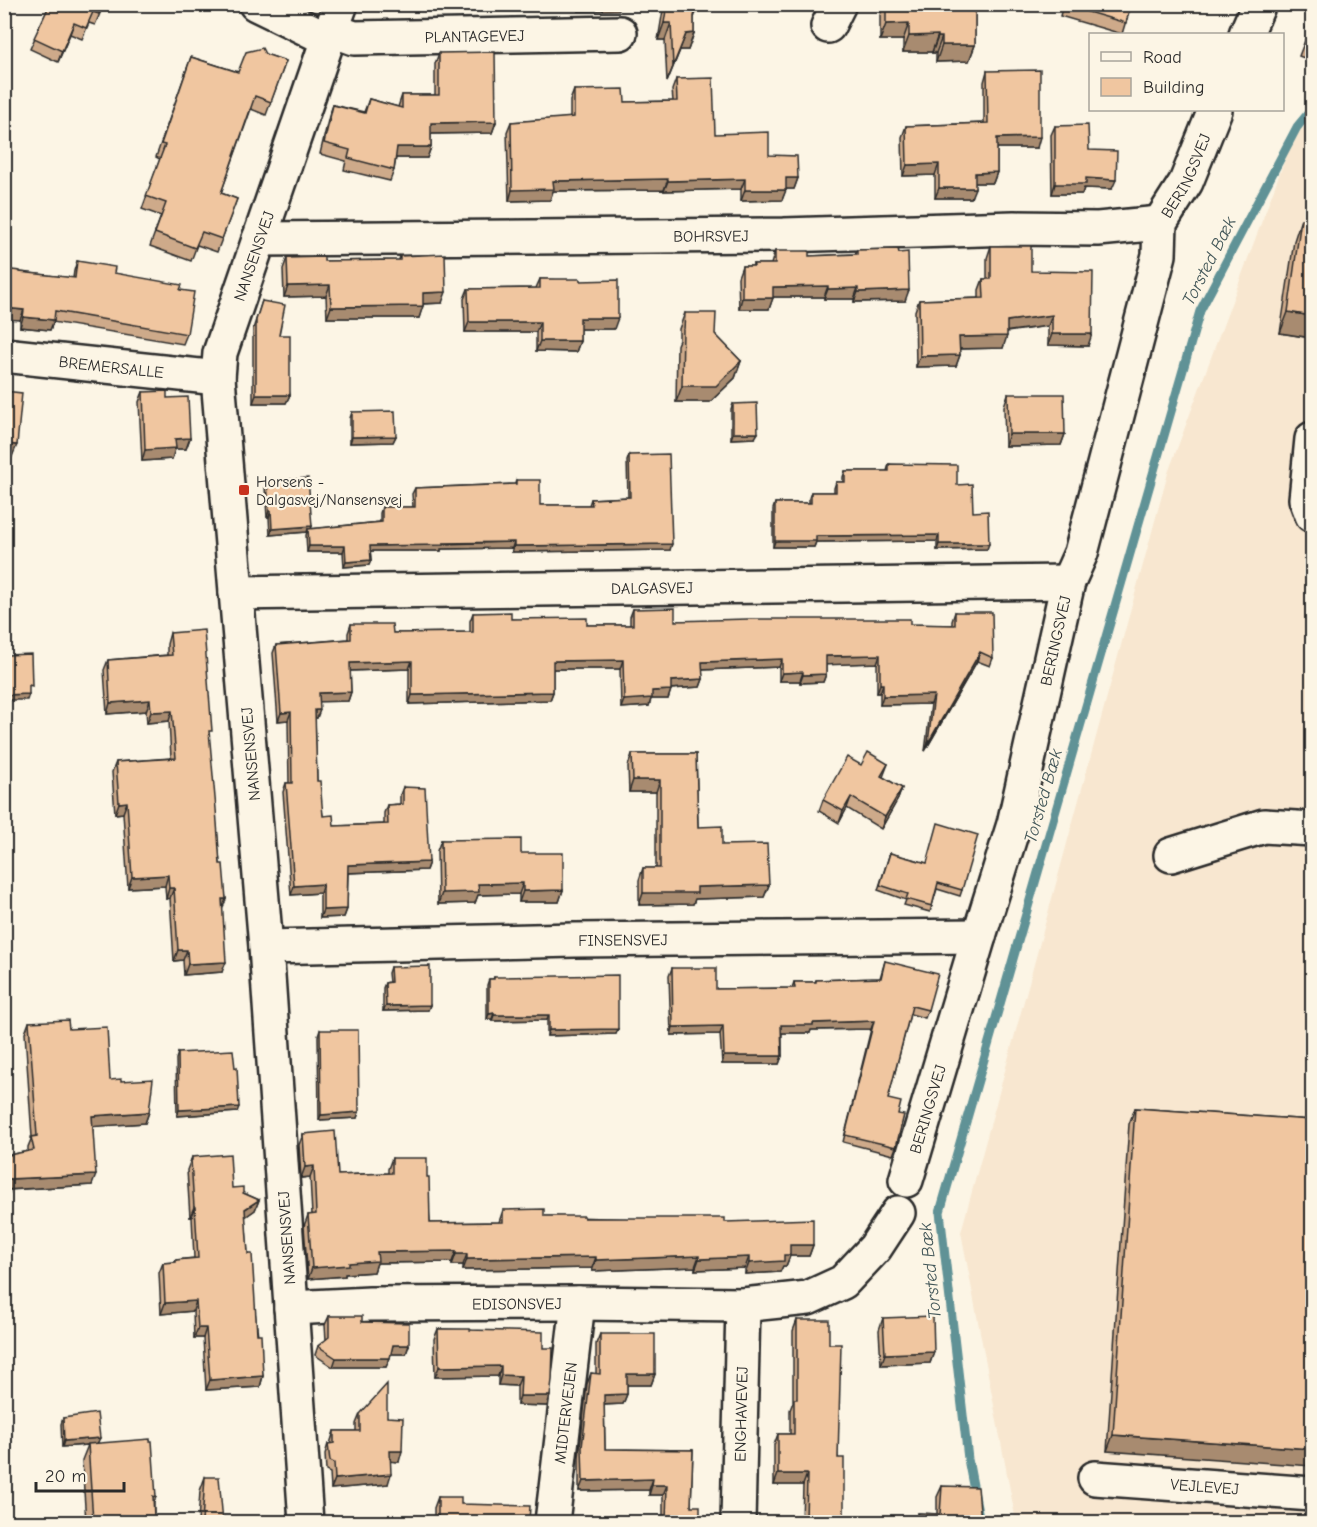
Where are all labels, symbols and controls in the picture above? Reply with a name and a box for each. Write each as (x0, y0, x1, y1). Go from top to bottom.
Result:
street label: PLANTAGEVEJ (425, 27, 525, 47)
legend (1089, 33, 1284, 111)
text: Road (1143, 47, 1182, 68)
text: Building (1143, 77, 1205, 98)
street label: BERINGSVEJ (1158, 131, 1215, 221)
street label: NANSENSVEJ (231, 209, 278, 304)
water label: Torsted Bæk (1178, 213, 1241, 309)
street label: BOHRSVEJ (673, 227, 749, 246)
street label: BREMERSALLE (58, 353, 165, 382)
place label: Horsens - Dalgasvej/Nansensvej (256, 473, 402, 509)
marker: Horsens - Dalgasvej/Nansensvej (237, 483, 251, 497)
street label: DALGASVEJ (611, 579, 693, 598)
street label: BERINGSVEJ (1037, 594, 1075, 688)
street label: NANSENSVEJ (238, 706, 264, 801)
water label: Torsted Bæk (1020, 746, 1067, 846)
street label: FINSENSVEJ (578, 931, 668, 950)
street label: BERINGSVEJ (906, 1063, 950, 1156)
street label: NANSENSVEJ (275, 1191, 299, 1285)
water label: Torsted Bæk (915, 1221, 946, 1320)
street label: EDISONSVEJ (472, 1295, 562, 1314)
street label: MIDTERVEJEN (551, 1361, 581, 1465)
street label: ENGHAVEVEJ (731, 1366, 752, 1462)
scale bar (36, 1455, 124, 1493)
text: 20 m (45, 1466, 86, 1487)
street label: VEJLEVEJ (1170, 1476, 1240, 1499)

